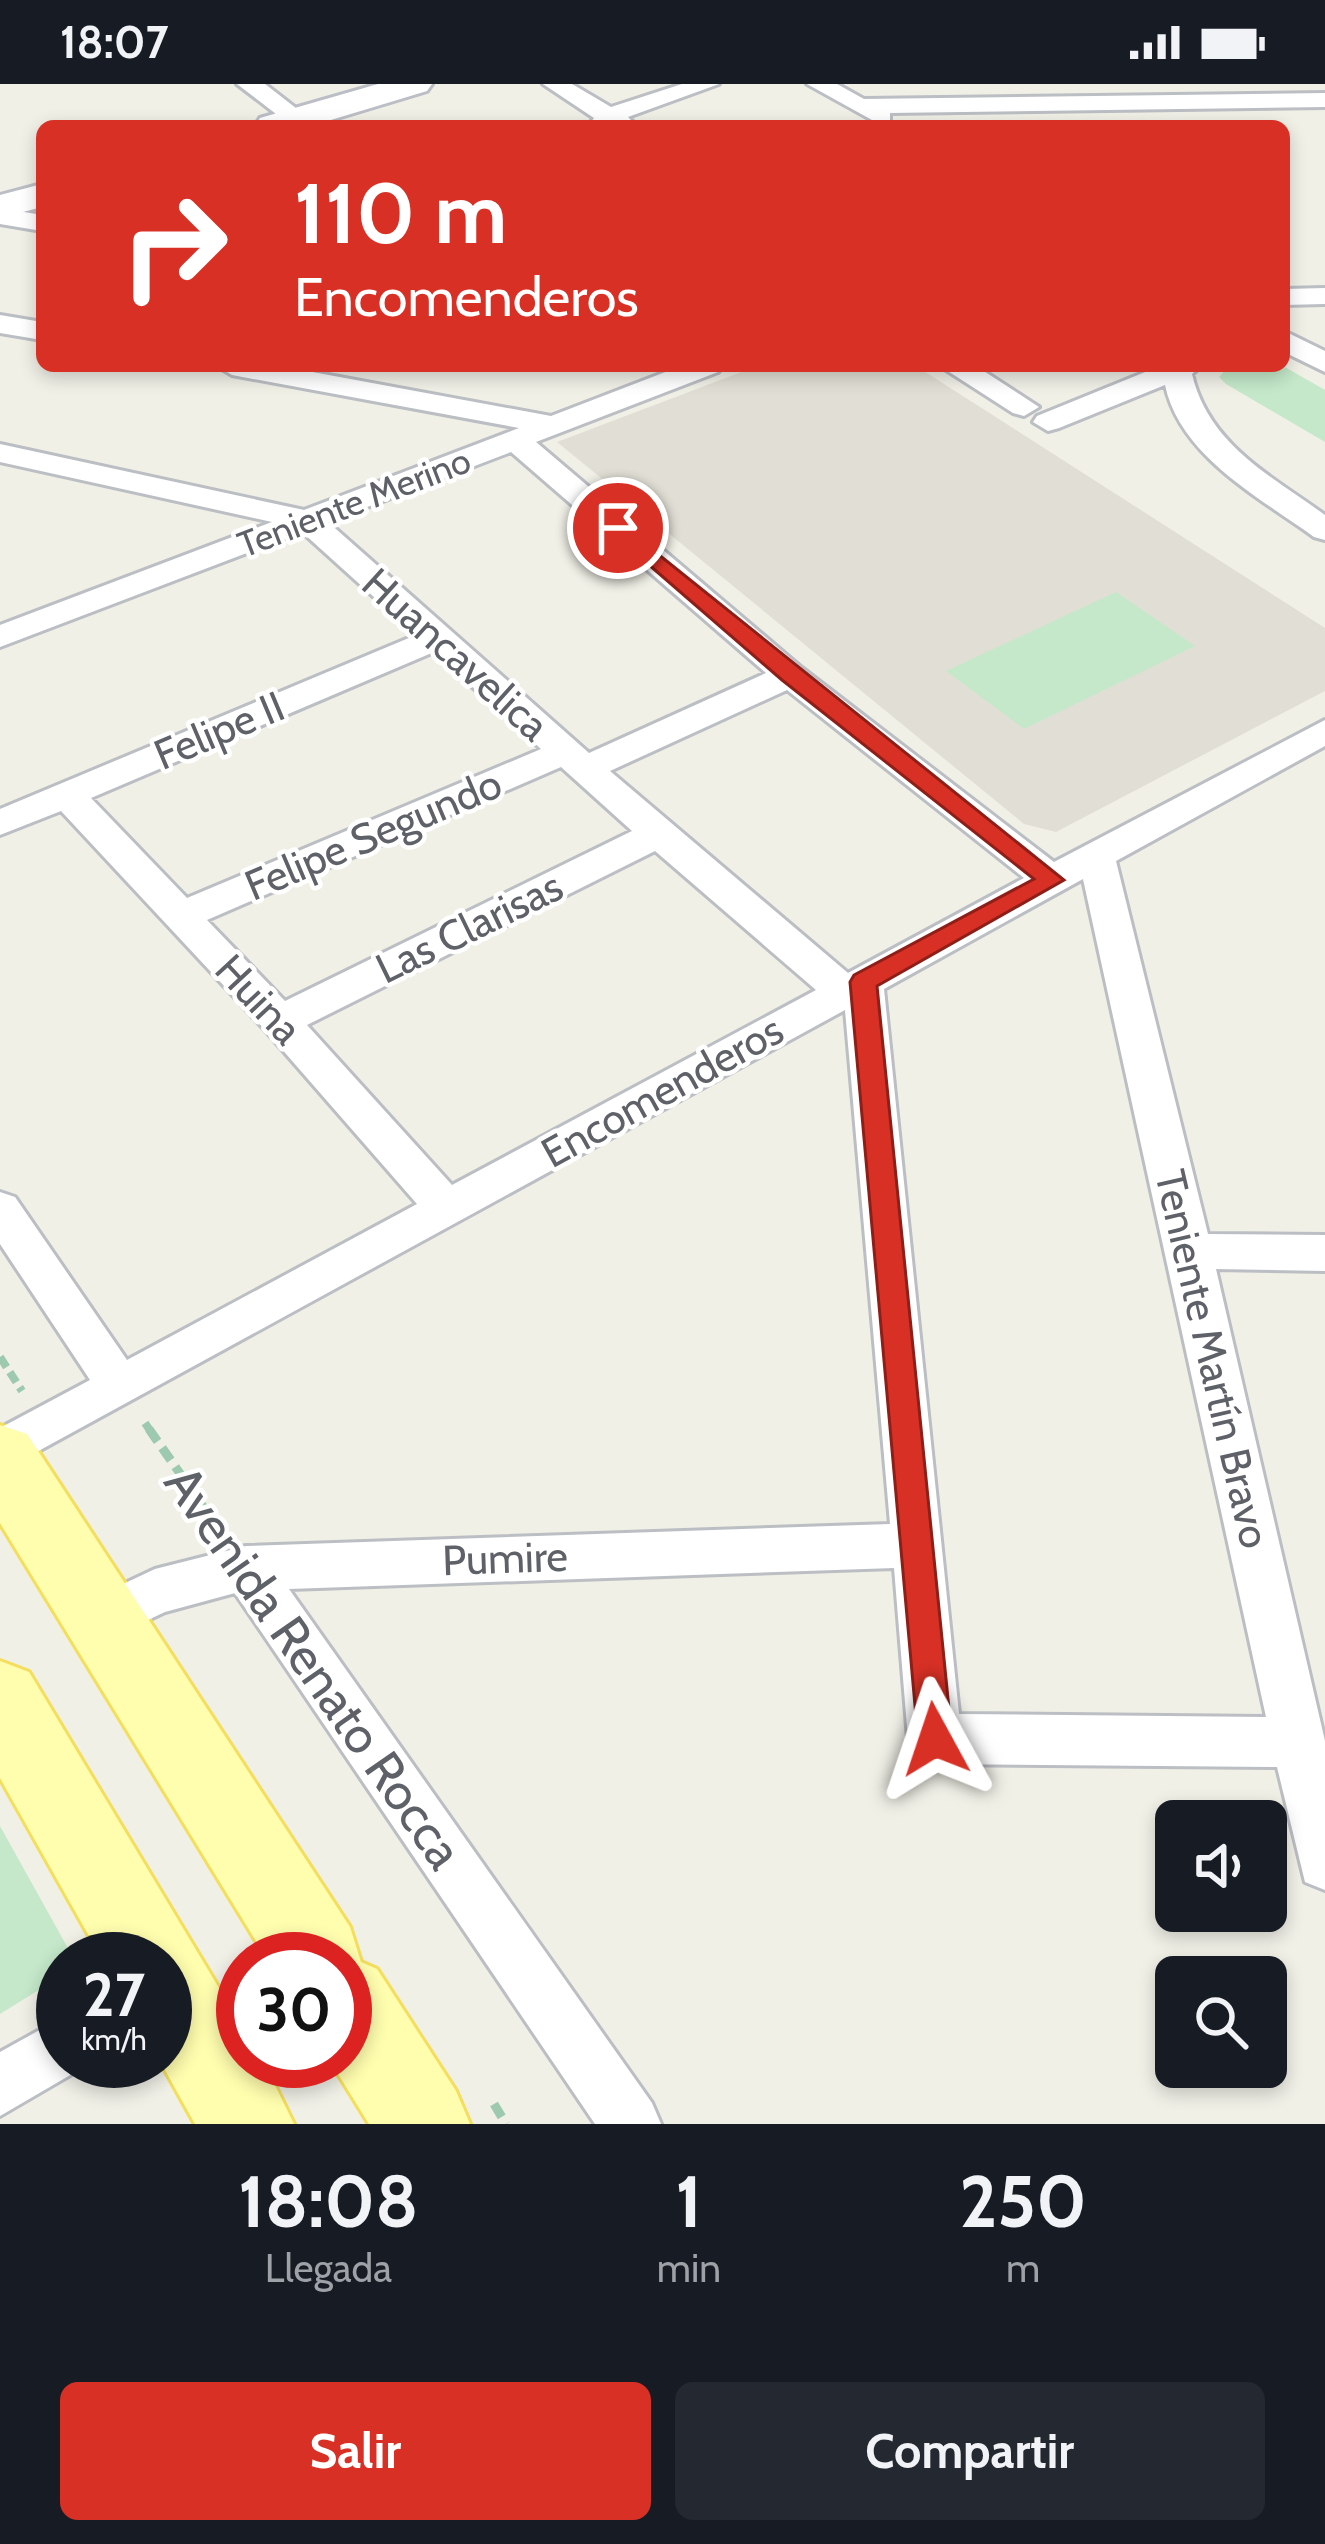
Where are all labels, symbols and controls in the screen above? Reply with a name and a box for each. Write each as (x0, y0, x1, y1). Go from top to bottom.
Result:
text: 18:07 (60, 15, 169, 69)
text: 110 m (294, 162, 507, 264)
icon: right (96, 168, 252, 324)
text: Encomenderos (294, 264, 639, 330)
street label: Teniente Merino (232, 437, 476, 567)
pin (567, 477, 669, 579)
icon: arrive (585, 495, 651, 561)
street label: Huancavelica (352, 557, 560, 751)
street label: Felipe II (146, 679, 292, 781)
street label: Felipe Segundo (237, 757, 509, 911)
street label: Las Clarisas (367, 860, 571, 994)
street label: Huina (205, 943, 313, 1055)
street label: Encomenderos (532, 1003, 792, 1179)
street label: Teniente Martín Bravo (1144, 1165, 1282, 1553)
street label: Avenida Renato Rocca (152, 1454, 477, 1881)
street label: Pumire (441, 1530, 569, 1586)
position arrow (872, 1676, 998, 1802)
map controls (1155, 1800, 1287, 2088)
button: sound (1155, 1800, 1287, 1932)
speed limit sign: 30 (216, 1932, 372, 2088)
button: search (1155, 1956, 1287, 2088)
text: 27 (83, 1958, 145, 2031)
text: km/h (81, 2021, 147, 2058)
text: 18:08 (238, 2158, 419, 2245)
text: 1 (676, 2158, 702, 2245)
text: 250 (959, 2158, 1087, 2245)
text: Llegada (265, 2244, 392, 2292)
text: min (657, 2244, 721, 2292)
text: m (1006, 2244, 1040, 2292)
button: Salir (60, 2382, 651, 2520)
button: Compartir (675, 2382, 1265, 2520)

